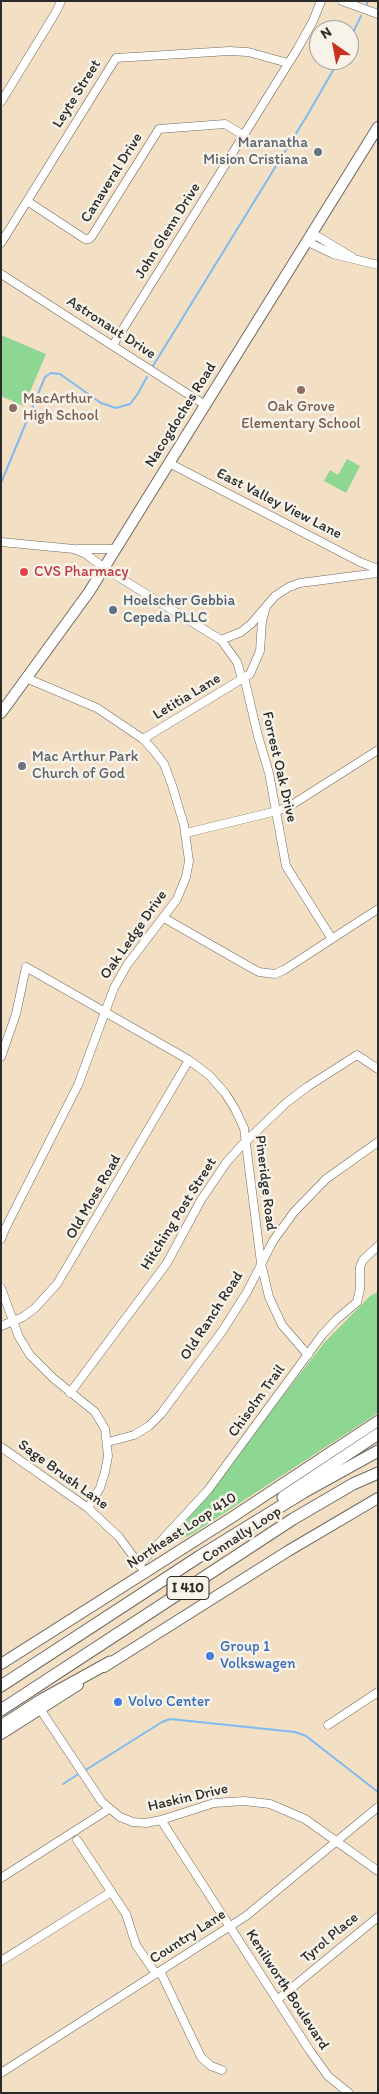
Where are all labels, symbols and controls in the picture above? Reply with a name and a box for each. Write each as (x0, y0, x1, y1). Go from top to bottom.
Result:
north arrow (309, 20, 359, 70)
text: N (318, 23, 335, 43)
street label: Leyte Street (49, 56, 105, 132)
street label: Canaveral Drive (77, 130, 147, 226)
place label: Maranatha Mision Cristiana (203, 134, 308, 169)
marker: Maranatha Mision Cristiana (312, 146, 324, 158)
street label: John Glenn Drive (131, 180, 205, 282)
street label: Astronaut Drive (63, 293, 159, 363)
street label: Nacogdoches Road (141, 359, 221, 471)
marker: Oak Grove Elementary School (295, 384, 307, 396)
place label: MacArthur High School (23, 390, 99, 425)
place label: Oak Grove Elementary School (241, 398, 361, 433)
marker: MacArthur High School (7, 402, 19, 414)
street label: East Valley View Lane (213, 465, 345, 543)
place label: CVS Pharmacy (34, 563, 128, 581)
marker: CVS Pharmacy (18, 566, 30, 578)
place label: Hoelscher Gebbia Cepeda PLLC (123, 592, 235, 627)
marker: Hoelscher Gebbia Cepeda PLLC (107, 604, 119, 616)
street label: Letitia Lane (150, 670, 224, 724)
street label: Forrest Oak Drive (258, 710, 300, 824)
place label: Mac Arthur Park Church of God (32, 748, 138, 783)
marker: Mac Arthur Park Church of God (16, 760, 28, 772)
street label: Oak Ledge Drive (97, 887, 171, 983)
street label: Pineridge Road (250, 1134, 280, 1232)
street label: Old Moss Road (62, 1151, 126, 1243)
street label: Hitching Post Street (137, 1154, 221, 1274)
street label: Old Ranch Road (177, 1268, 247, 1364)
street label: Chisolm Trail (225, 1361, 289, 1441)
street label: Sage Brush Lane (14, 1436, 112, 1514)
street label: Northeast Loop 410 (124, 1489, 240, 1573)
street label: Connally Loop (199, 1503, 285, 1567)
road number: I 410 (167, 1576, 209, 1600)
place label: Group 1 Volkswagen (220, 1638, 295, 1673)
marker: Group 1 Volkswagen (204, 1650, 216, 1662)
place label: Volvo Center (128, 1693, 210, 1711)
marker: Volvo Center (112, 1696, 124, 1708)
street label: Haskin Drive (146, 1780, 230, 1816)
street label: Country Lane (147, 1906, 229, 1968)
street label: Tyrol Place (298, 1909, 362, 1967)
street label: Kenilworth Boulevard (241, 1926, 333, 2054)

